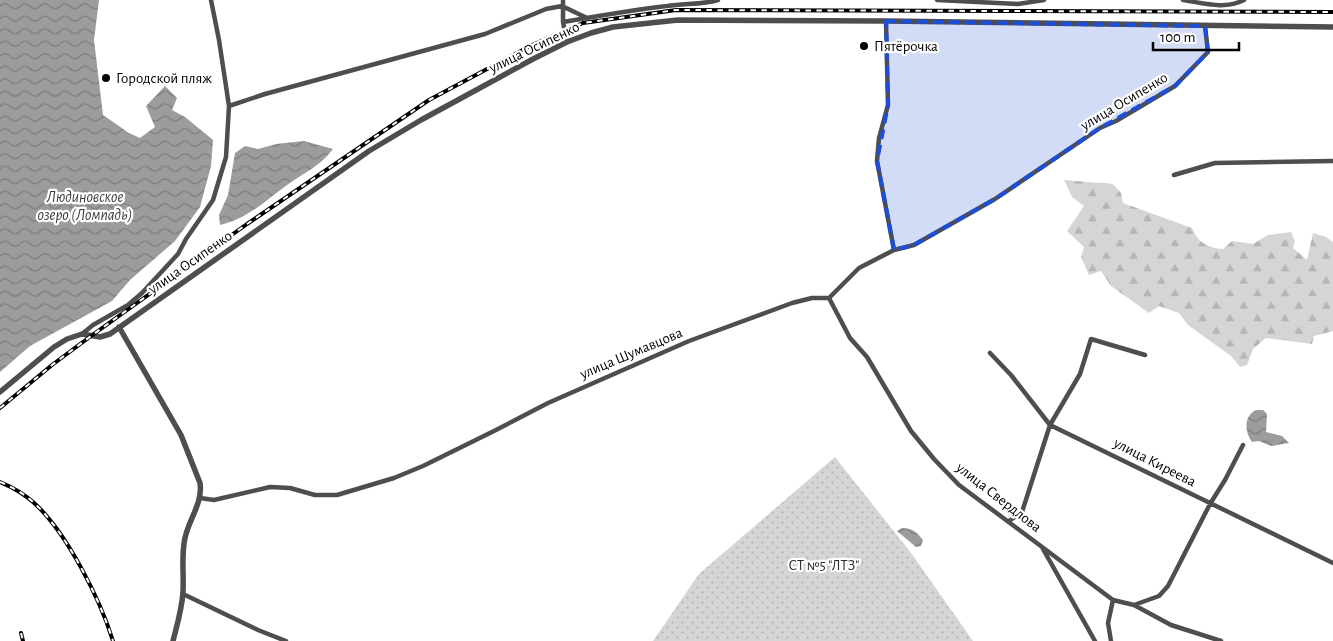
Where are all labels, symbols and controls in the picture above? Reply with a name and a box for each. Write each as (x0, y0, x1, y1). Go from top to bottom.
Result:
street label: улица Осипенко (486, 19, 582, 76)
scale bar (1153, 20, 1239, 52)
text: 100 m (1160, 30, 1195, 45)
place label: Пятёрочка (874, 39, 938, 54)
marker: Пятёрочка (858, 40, 870, 52)
street label: улица Осипенко (1077, 70, 1170, 134)
place label: Городской пляж (116, 71, 212, 86)
marker: Городской пляж (100, 72, 112, 84)
water label: Людиновское озеро (Ломпадь) (38, 189, 132, 224)
street label: улица Осипенко (145, 228, 235, 297)
street label: улица Шумавцова (577, 325, 685, 382)
street label: улица Киреева (1110, 435, 1198, 490)
street label: улица Свердлова (953, 459, 1044, 535)
park label: СТ №5 "ЛТЗ" (788, 558, 860, 573)

